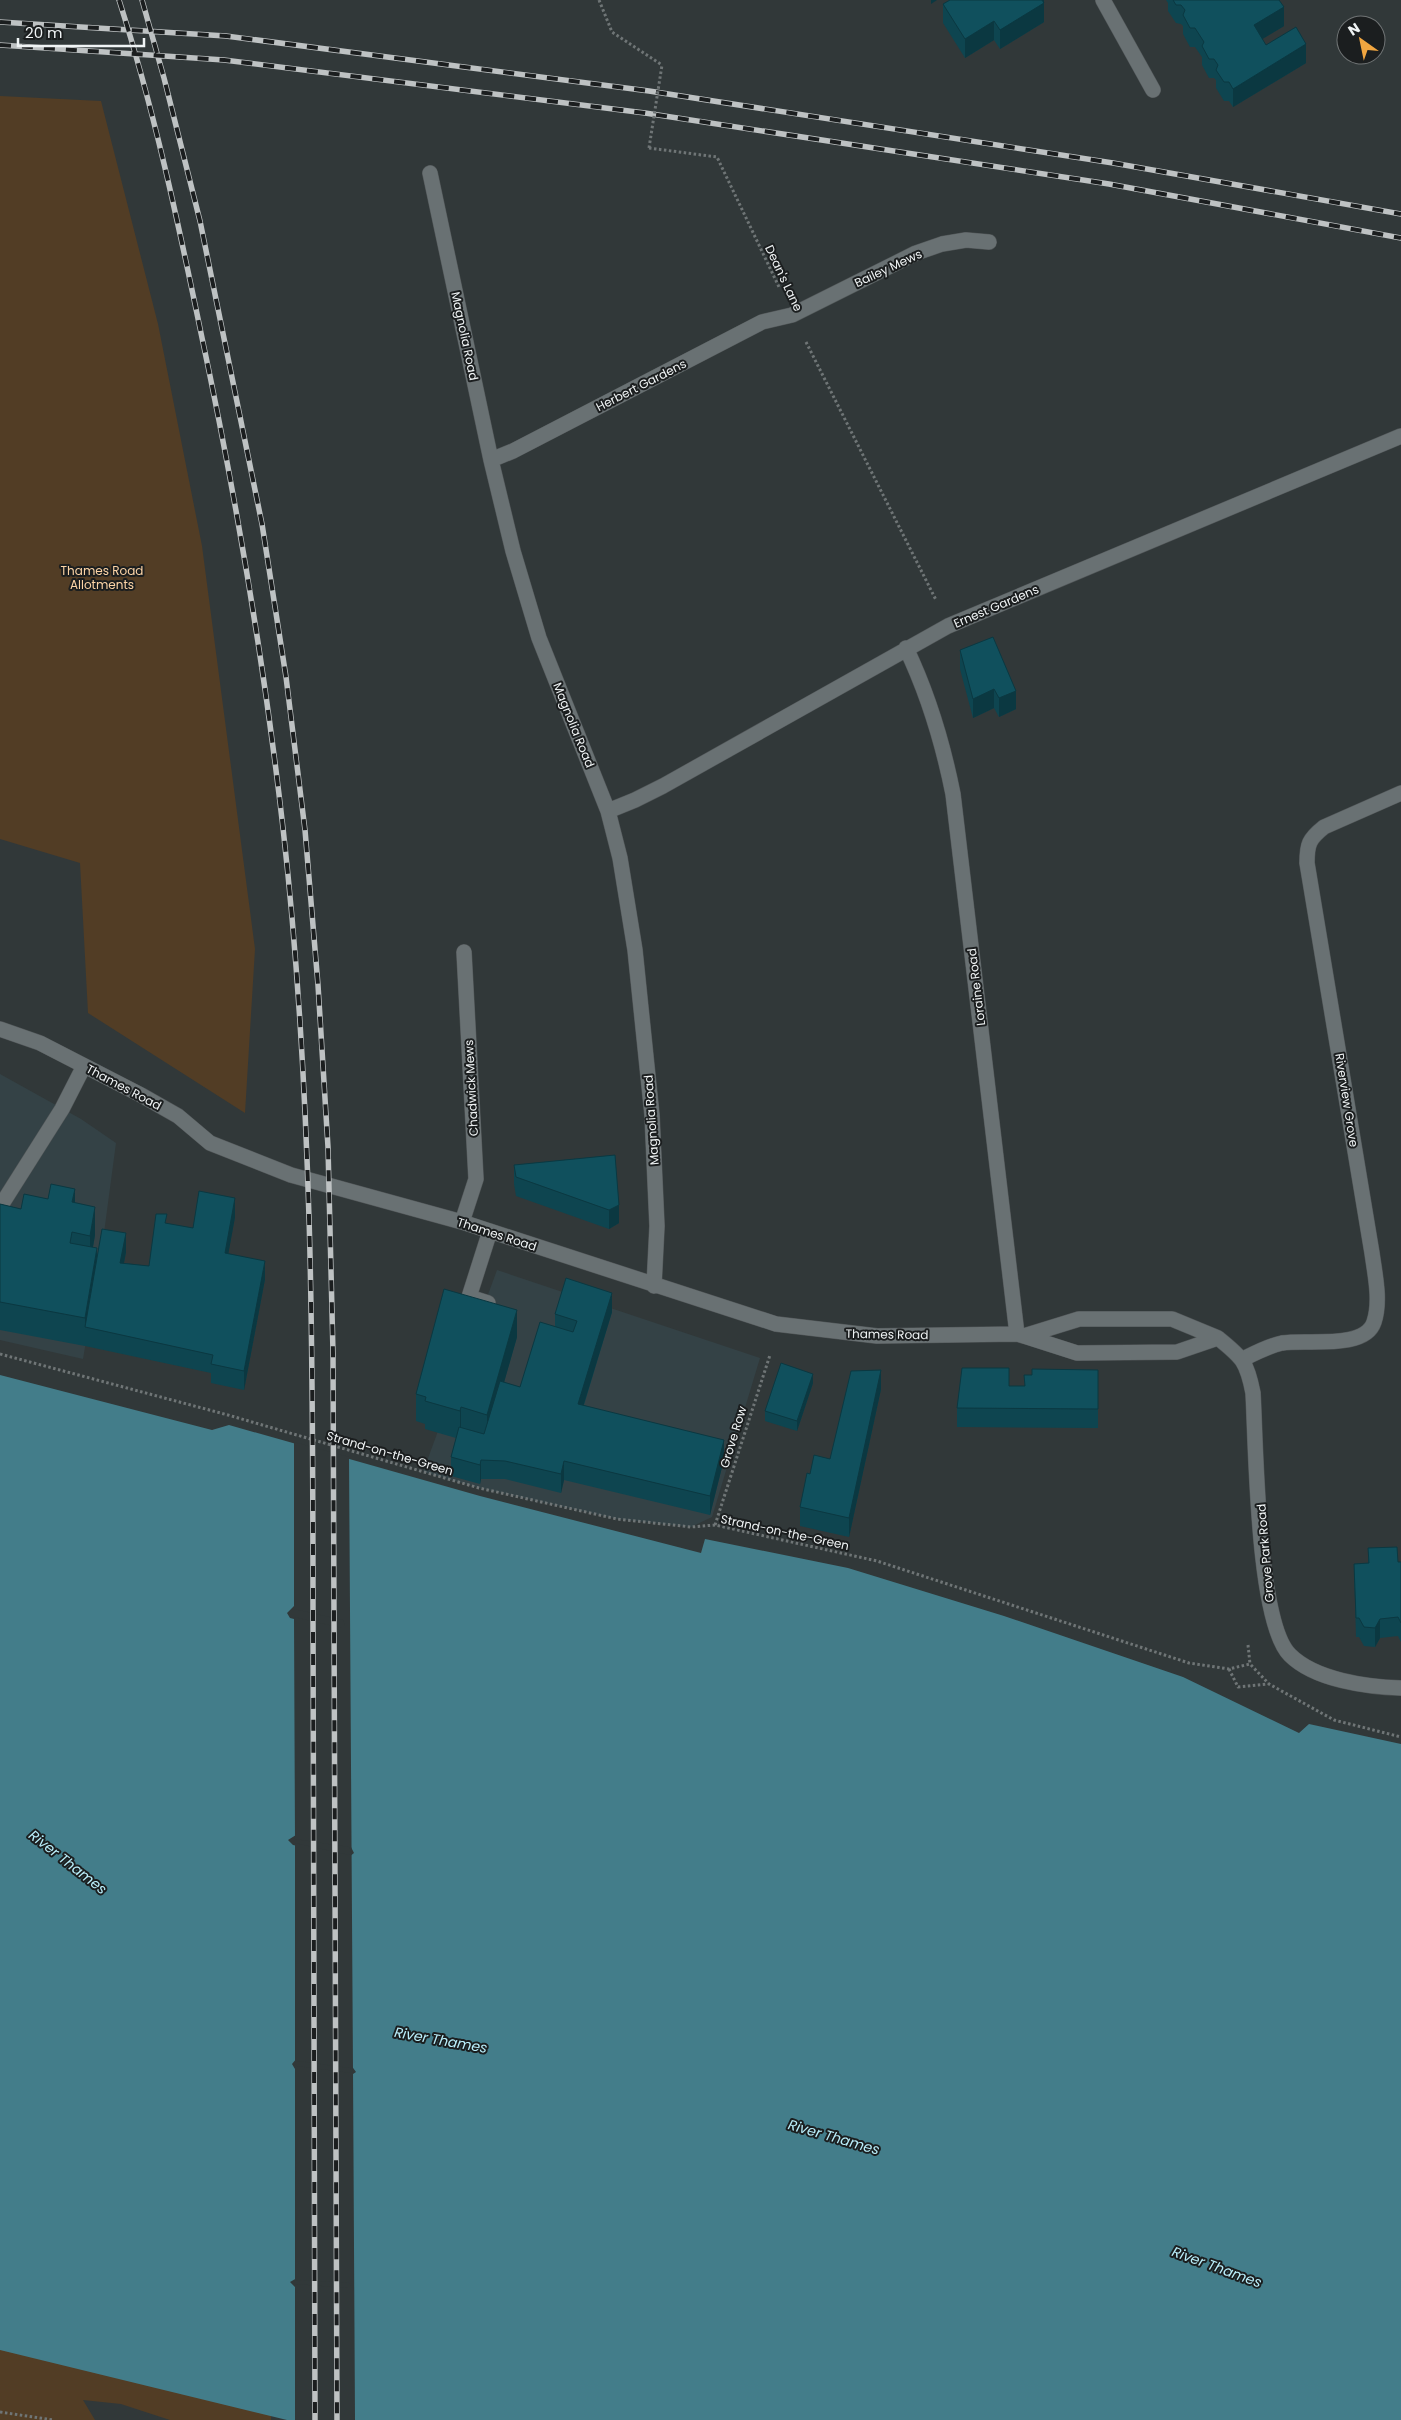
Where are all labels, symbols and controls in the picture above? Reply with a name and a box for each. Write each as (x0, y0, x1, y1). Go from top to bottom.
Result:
scale bar (18, 15, 144, 47)
north arrow (1336, 15, 1386, 65)
text: N (1344, 18, 1364, 40)
text: 20 m (25, 22, 63, 43)
street label: Dean's Lane (761, 242, 807, 314)
street label: Bailey Mews (851, 245, 925, 291)
street label: Magnolia Road (447, 290, 483, 382)
street label: Herbert Gardens (593, 355, 689, 415)
park label: Thames Road Allotments (61, 562, 143, 593)
street label: Ernest Gardens (951, 580, 1041, 632)
street label: Magnolia Road (549, 680, 599, 770)
street label: Loraine Road (963, 947, 989, 1027)
street label: Chadwick Mews (460, 1039, 482, 1137)
street label: Riverview Grove (1331, 1052, 1363, 1148)
street label: Thames Road (83, 1060, 165, 1114)
street label: Magnolia Road (639, 1074, 663, 1166)
street label: Thames Road (455, 1213, 539, 1255)
street label: Thames Road (845, 1325, 929, 1343)
street label: Grove Row (716, 1404, 750, 1470)
street label: Strand-on-the-Green (325, 1427, 455, 1479)
street label: Grove Park Road (1252, 1503, 1278, 1603)
street label: Strand-on-the-Green (719, 1510, 851, 1554)
water label: River Thames (25, 1825, 111, 1899)
water label: River Thames (393, 2022, 489, 2058)
water label: River Thames (786, 2114, 882, 2160)
water label: River Thames (1169, 2241, 1265, 2293)

